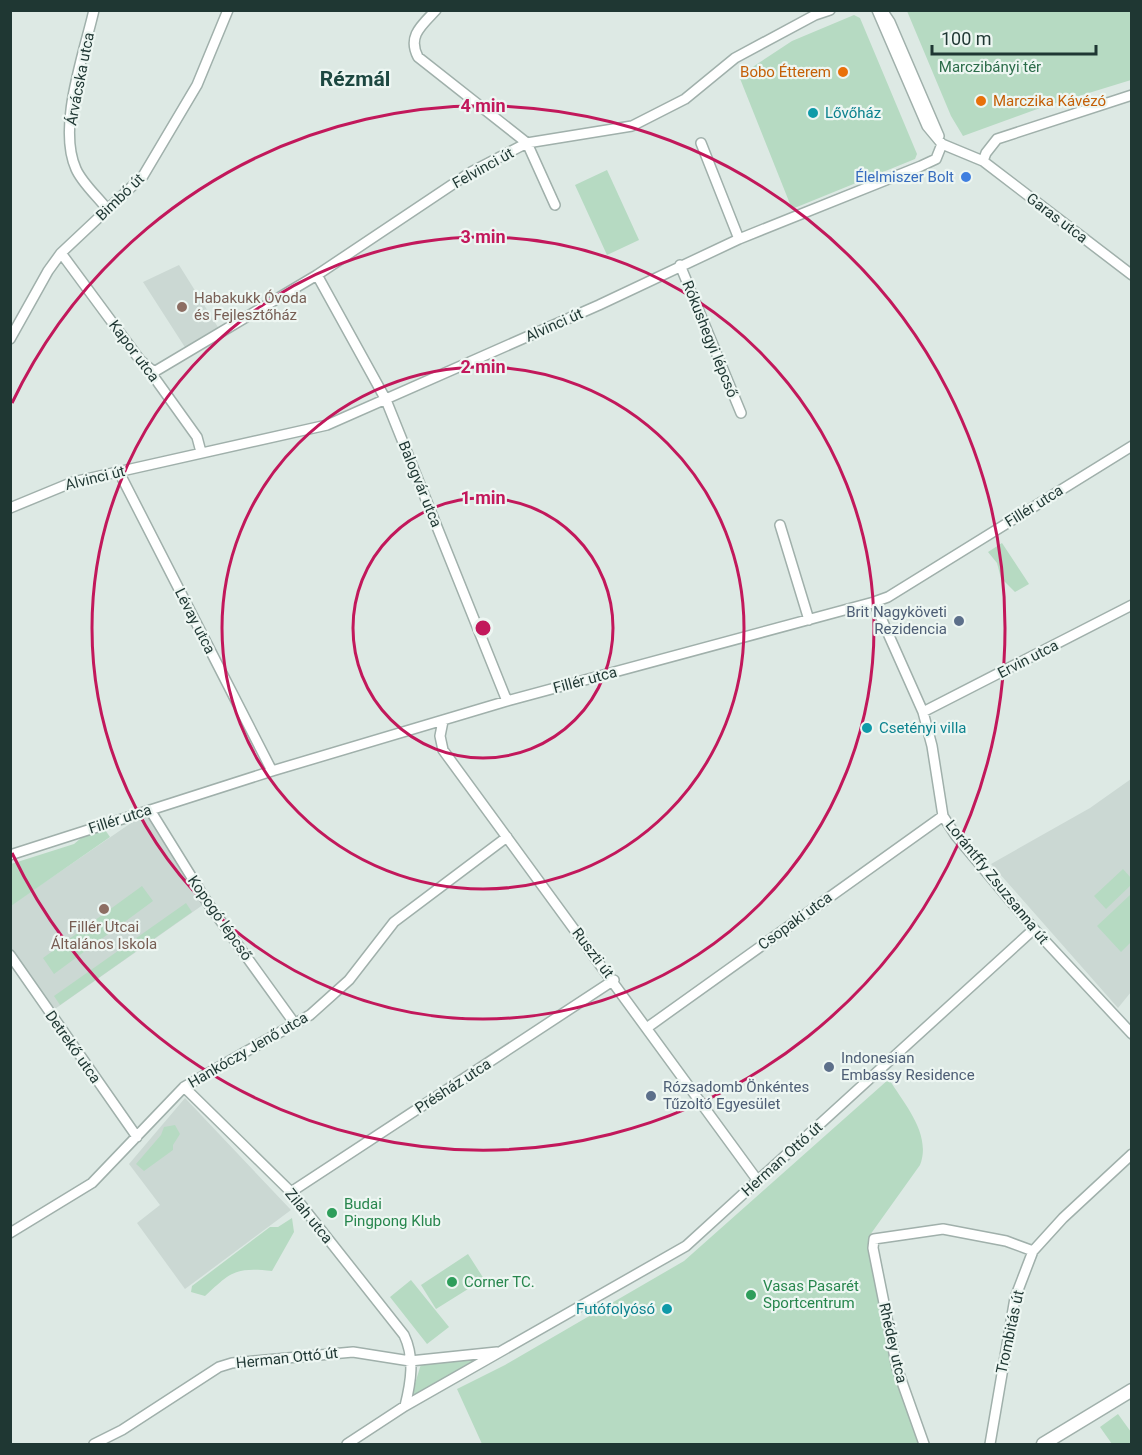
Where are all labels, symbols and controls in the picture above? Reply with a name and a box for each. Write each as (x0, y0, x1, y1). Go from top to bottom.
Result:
scale bar (932, 18, 1096, 56)
text: 100 m (941, 28, 992, 49)
street label: Árvácska utca (62, 31, 98, 127)
park label: Marczibányi tér (939, 58, 1041, 76)
place label: Bobo Étterem (740, 63, 831, 81)
marker: Bobo Étterem (836, 65, 850, 79)
district label: Rézmál (320, 67, 390, 91)
place label: Marczika Kávézó (993, 92, 1106, 110)
marker: Marczika Kávézó (974, 94, 988, 108)
text: 4 min (460, 95, 506, 116)
place label: Lővőház (825, 104, 881, 122)
marker: Lővőház (806, 106, 820, 120)
street label: Felvinci út (449, 144, 517, 192)
place label: Élelmiszer Bolt (855, 168, 954, 186)
street label: Bimbó út (92, 170, 148, 224)
marker: Élelmiszer Bolt (959, 170, 973, 184)
street label: Garas utca (1023, 189, 1091, 247)
text: 3 min (460, 226, 506, 247)
street label: Rókushegyi lépcső (678, 278, 742, 400)
place label: Habakukk Óvoda és Fejlesztőház (194, 289, 307, 324)
marker: Habakukk Óvoda és Fejlesztőház (175, 300, 189, 314)
street label: Alvinci út (522, 304, 586, 346)
street label: Kapor utca (105, 317, 163, 385)
text: 2 min (460, 356, 506, 377)
street label: Balogvár utca (395, 438, 445, 530)
street label: Alvinci út (63, 462, 127, 494)
street label: Fillér utca (1002, 481, 1066, 531)
text: 1 min (460, 487, 506, 508)
street label: Lévay utca (171, 585, 219, 657)
place label: Brit Nagyköveti Rezidencia (846, 603, 947, 638)
marker: Brit Nagyköveti Rezidencia (952, 614, 966, 628)
centre of rings (473, 618, 493, 638)
street label: Ervin utca (995, 636, 1061, 682)
street label: Fillér utca (551, 663, 619, 697)
place label: Csetényi villa (879, 719, 966, 737)
marker: Csetényi villa (860, 721, 874, 735)
street label: Fillér utca (86, 800, 154, 838)
street label: Lorántffy Zsuzsanna út (942, 817, 1053, 948)
street label: Kopogó lépcső (184, 872, 256, 964)
street label: Csopaki utca (755, 888, 835, 954)
marker: Fillér Utcai Általános Iskola (97, 902, 111, 916)
place label: Fillér Utcai Általános Iskola (51, 918, 157, 953)
street label: Ruszti út (568, 924, 618, 982)
street label: Detrekő utca (41, 1007, 105, 1087)
street label: Hankóczy Jenő utca (185, 1008, 311, 1092)
place label: Indonesian Embassy Residence (841, 1049, 975, 1084)
street label: Présház utca (412, 1055, 494, 1117)
marker: Indonesian Embassy Residence (822, 1060, 836, 1074)
place label: Rózsadomb Önkéntes Tűzoltó Egyesület (663, 1078, 809, 1113)
marker: Rózsadomb Önkéntes Tűzoltó Egyesület (644, 1089, 658, 1103)
street label: Herman Ottó út (738, 1118, 826, 1200)
street label: Zilah utca (281, 1185, 337, 1247)
place label: Budai Pingpong Klub (344, 1195, 441, 1230)
marker: Budai Pingpong Klub (325, 1206, 339, 1220)
place label: Corner TC. (464, 1273, 535, 1291)
marker: Corner TC. (445, 1275, 459, 1289)
place label: Vasas Pasarét Sportcentrum (763, 1277, 859, 1312)
marker: Vasas Pasarét Sportcentrum (744, 1288, 758, 1302)
street label: Trombitás út (992, 1289, 1028, 1375)
place label: Futófolyósó (576, 1300, 655, 1318)
street label: Rhédey utca (875, 1301, 911, 1385)
marker: Futófolyósó (660, 1302, 674, 1316)
street label: Herman Ottó út (235, 1344, 339, 1372)

